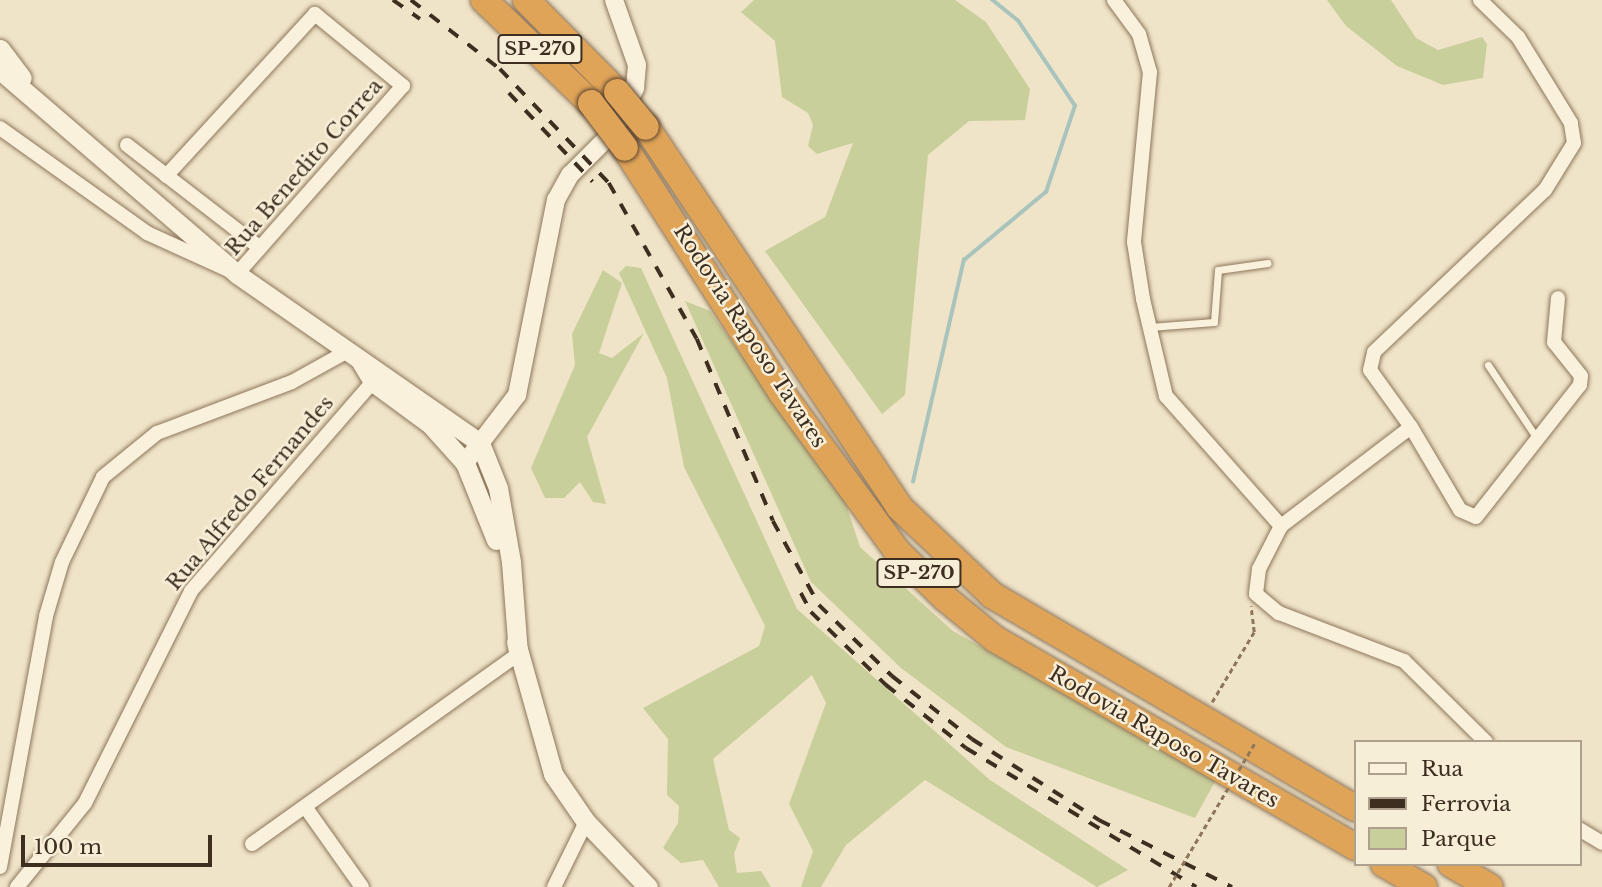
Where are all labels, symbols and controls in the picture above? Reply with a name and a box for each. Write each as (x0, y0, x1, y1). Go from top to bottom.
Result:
road number: SP-270 (496, 34, 584, 64)
street label: Rua Benedito Correa (220, 73, 388, 261)
street label: Rodovia Raposo Tavares (668, 219, 832, 453)
street label: Rua Alfredo Fernandes (161, 390, 339, 596)
road number: SP-270 (875, 558, 963, 588)
street label: Rodovia Raposo Tavares (1044, 661, 1284, 813)
legend (1354, 740, 1581, 866)
text: Rua (1421, 756, 1463, 782)
text: Ferrovia (1421, 791, 1511, 817)
scale bar (24, 820, 215, 864)
text: Parque (1421, 826, 1496, 852)
text: 100 m (34, 834, 102, 860)

